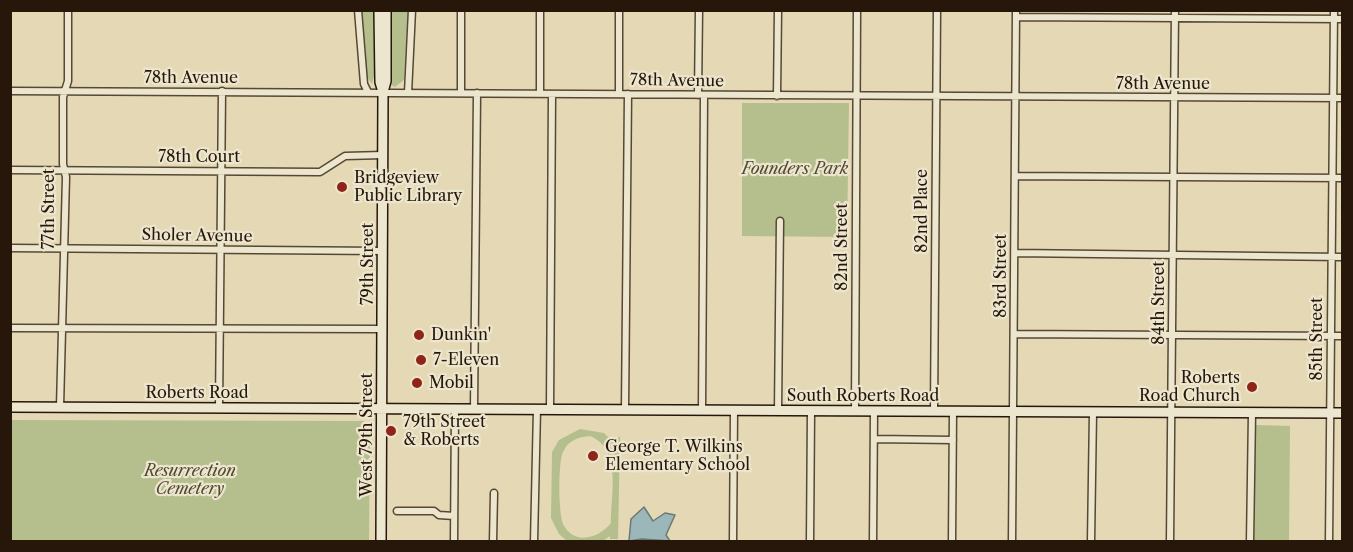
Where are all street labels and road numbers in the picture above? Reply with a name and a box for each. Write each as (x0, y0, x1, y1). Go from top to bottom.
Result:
street label: 78th Avenue (144, 68, 238, 88)
street label: 78th Avenue (630, 71, 724, 91)
street label: 78th Avenue (1116, 74, 1210, 94)
street label: 78th Court (158, 147, 240, 167)
street label: 77th Street (39, 168, 59, 250)
street label: 82nd Place (912, 169, 932, 253)
street label: 82nd Street (832, 203, 852, 291)
street label: 79th Street (358, 223, 378, 305)
street label: Sholer Avenue (141, 225, 253, 247)
street label: 83rd Street (991, 234, 1011, 318)
street label: 84th Street (1149, 261, 1169, 345)
street label: 85th Street (1307, 297, 1327, 381)
street label: West 79th Street (357, 373, 377, 497)
street label: Roberts Road (145, 383, 249, 403)
street label: South Roberts Road (787, 386, 939, 406)

